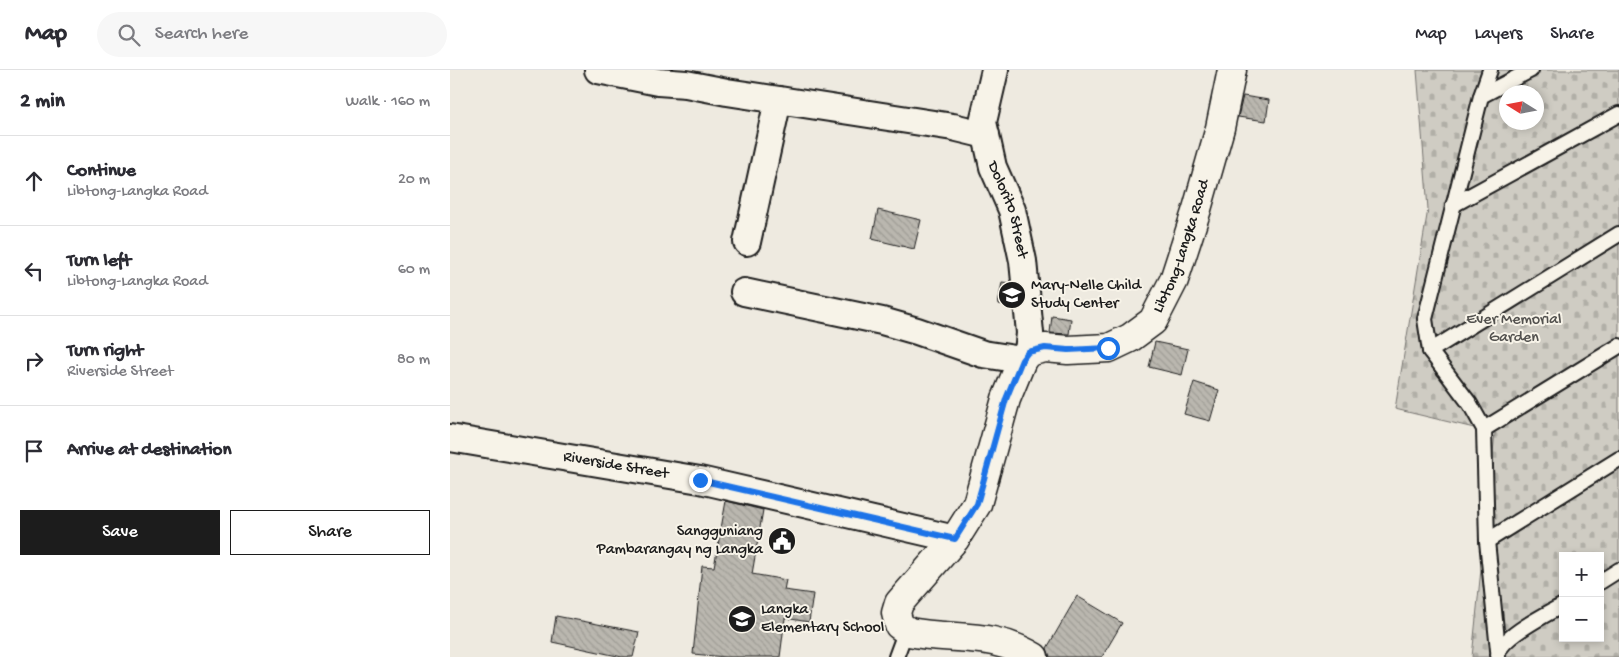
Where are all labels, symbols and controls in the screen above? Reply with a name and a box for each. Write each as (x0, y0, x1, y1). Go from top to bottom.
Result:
search box (97, 12, 447, 57)
text: Map (25, 20, 67, 49)
icon: search (115, 21, 143, 49)
text: Search here (155, 23, 248, 46)
text: Map (1415, 24, 1447, 45)
text: Layers (1475, 24, 1522, 45)
text: Share (1550, 24, 1594, 45)
north arrow (1499, 85, 1544, 130)
text: 2 min (20, 90, 65, 115)
text: Walk · 160 m (345, 93, 430, 112)
street label: Dolorito Street (982, 158, 1032, 261)
text: Continue (67, 160, 136, 183)
icon: ahead (20, 167, 48, 195)
text: 20 m (398, 171, 430, 190)
street label: Libtong-Langka Road (1149, 176, 1215, 316)
text: Libtong-Langka Road (67, 183, 208, 202)
text: Turn left (67, 250, 131, 273)
icon: left (20, 257, 48, 285)
text: 60 m (398, 261, 430, 280)
text: Libtong-Langka Road (67, 273, 208, 292)
place label: Mary-Nelle Child Study Center (1031, 277, 1143, 314)
school or university icon: Mary-Nelle Child Study Center (997, 280, 1027, 310)
park label: Ever Memorial Garden (1466, 311, 1562, 348)
route start (1097, 337, 1120, 360)
text: Turn right (67, 340, 143, 363)
icon: right (20, 347, 48, 375)
text: 80 m (397, 351, 430, 370)
text: Riverside Street (67, 363, 173, 382)
icon: arrive (20, 437, 48, 465)
text: Arrive at destination (67, 439, 231, 462)
street label: Riverside Street (562, 448, 671, 484)
route end (689, 469, 712, 492)
button: Save (20, 510, 220, 555)
button: Share (230, 510, 430, 555)
place label: Sangguniang Pambarangay ng Langka (596, 523, 764, 560)
public building icon: Sangguniang Pambarangay ng Langka (767, 526, 797, 556)
map controls (1559, 552, 1604, 642)
button: + (1559, 552, 1604, 597)
button: − (1559, 597, 1604, 642)
place label: Langka Elementary School (761, 601, 884, 638)
school or university icon: Langka Elementary School (727, 604, 757, 634)

